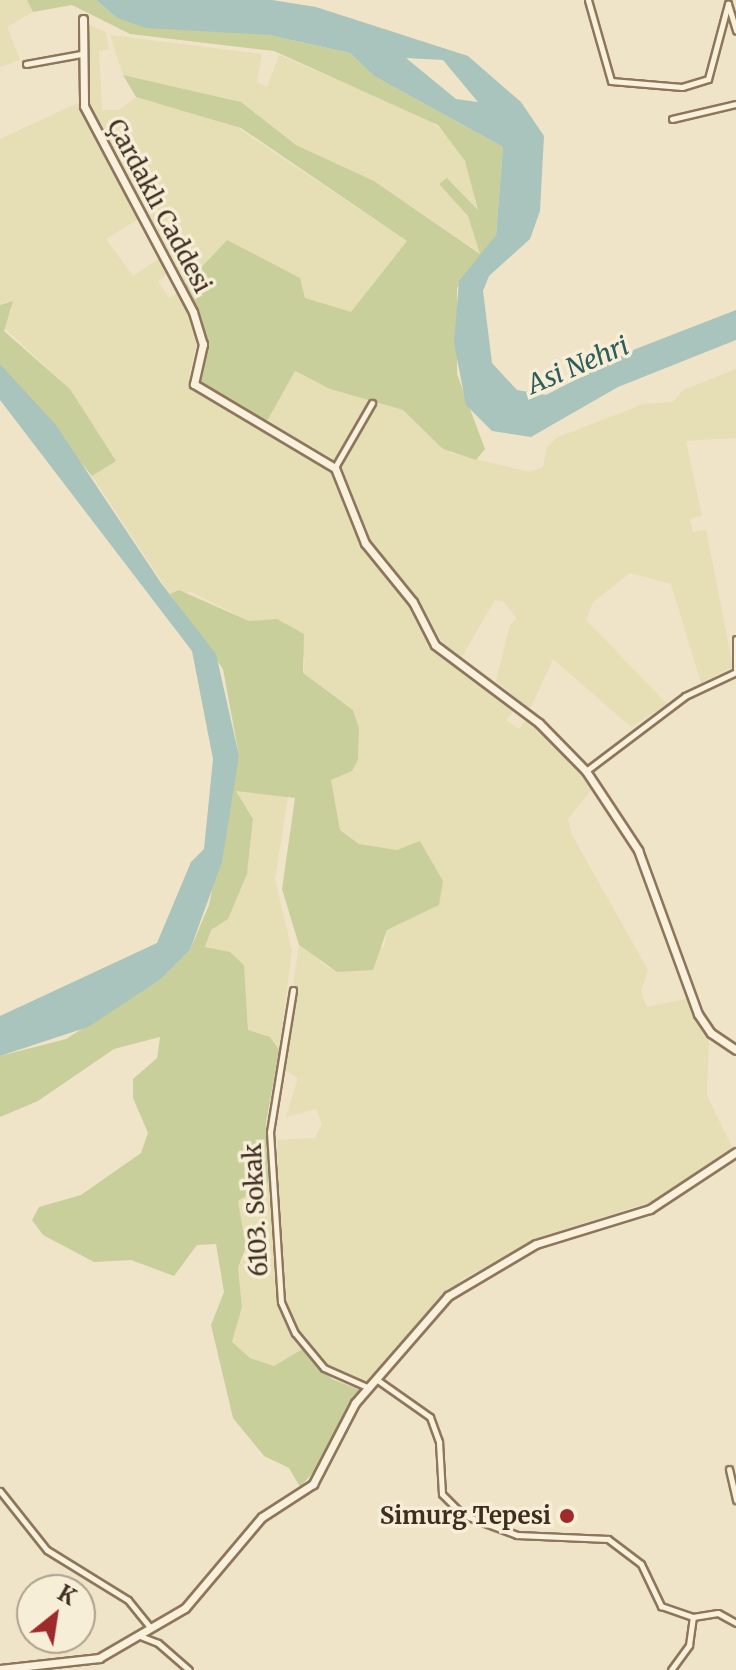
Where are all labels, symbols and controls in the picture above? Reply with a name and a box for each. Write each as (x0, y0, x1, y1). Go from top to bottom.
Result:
street label: Çardaklı Caddesi (101, 114, 217, 298)
water label: Asi Nehri (523, 330, 633, 400)
street label: 6103. Sokak (238, 1143, 274, 1277)
place label: Simurg Tepesi (380, 1502, 551, 1530)
marker: Simurg Tepesi (558, 1507, 576, 1525)
north arrow (16, 1574, 96, 1654)
text: K (53, 1579, 81, 1611)

